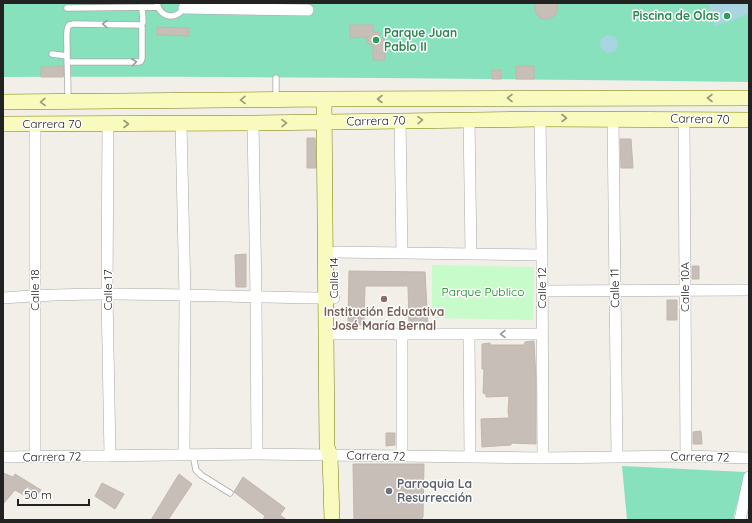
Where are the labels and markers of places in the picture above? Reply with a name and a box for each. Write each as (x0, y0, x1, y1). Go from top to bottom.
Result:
place label: Piscina de Olas (632, 8, 719, 23)
marker: Piscina de Olas (722, 11, 732, 21)
place label: Parque Juan Pablo II (384, 25, 457, 54)
marker: Parque Juan Pablo II (371, 35, 381, 45)
marker: Institución Educativa José María Bernal (379, 294, 389, 304)
place label: Institución Educativa José María Bernal (324, 304, 444, 333)
place label: Parroquia La Resurrección (397, 476, 472, 505)
marker: Parroquia La Resurrección (384, 486, 394, 496)

